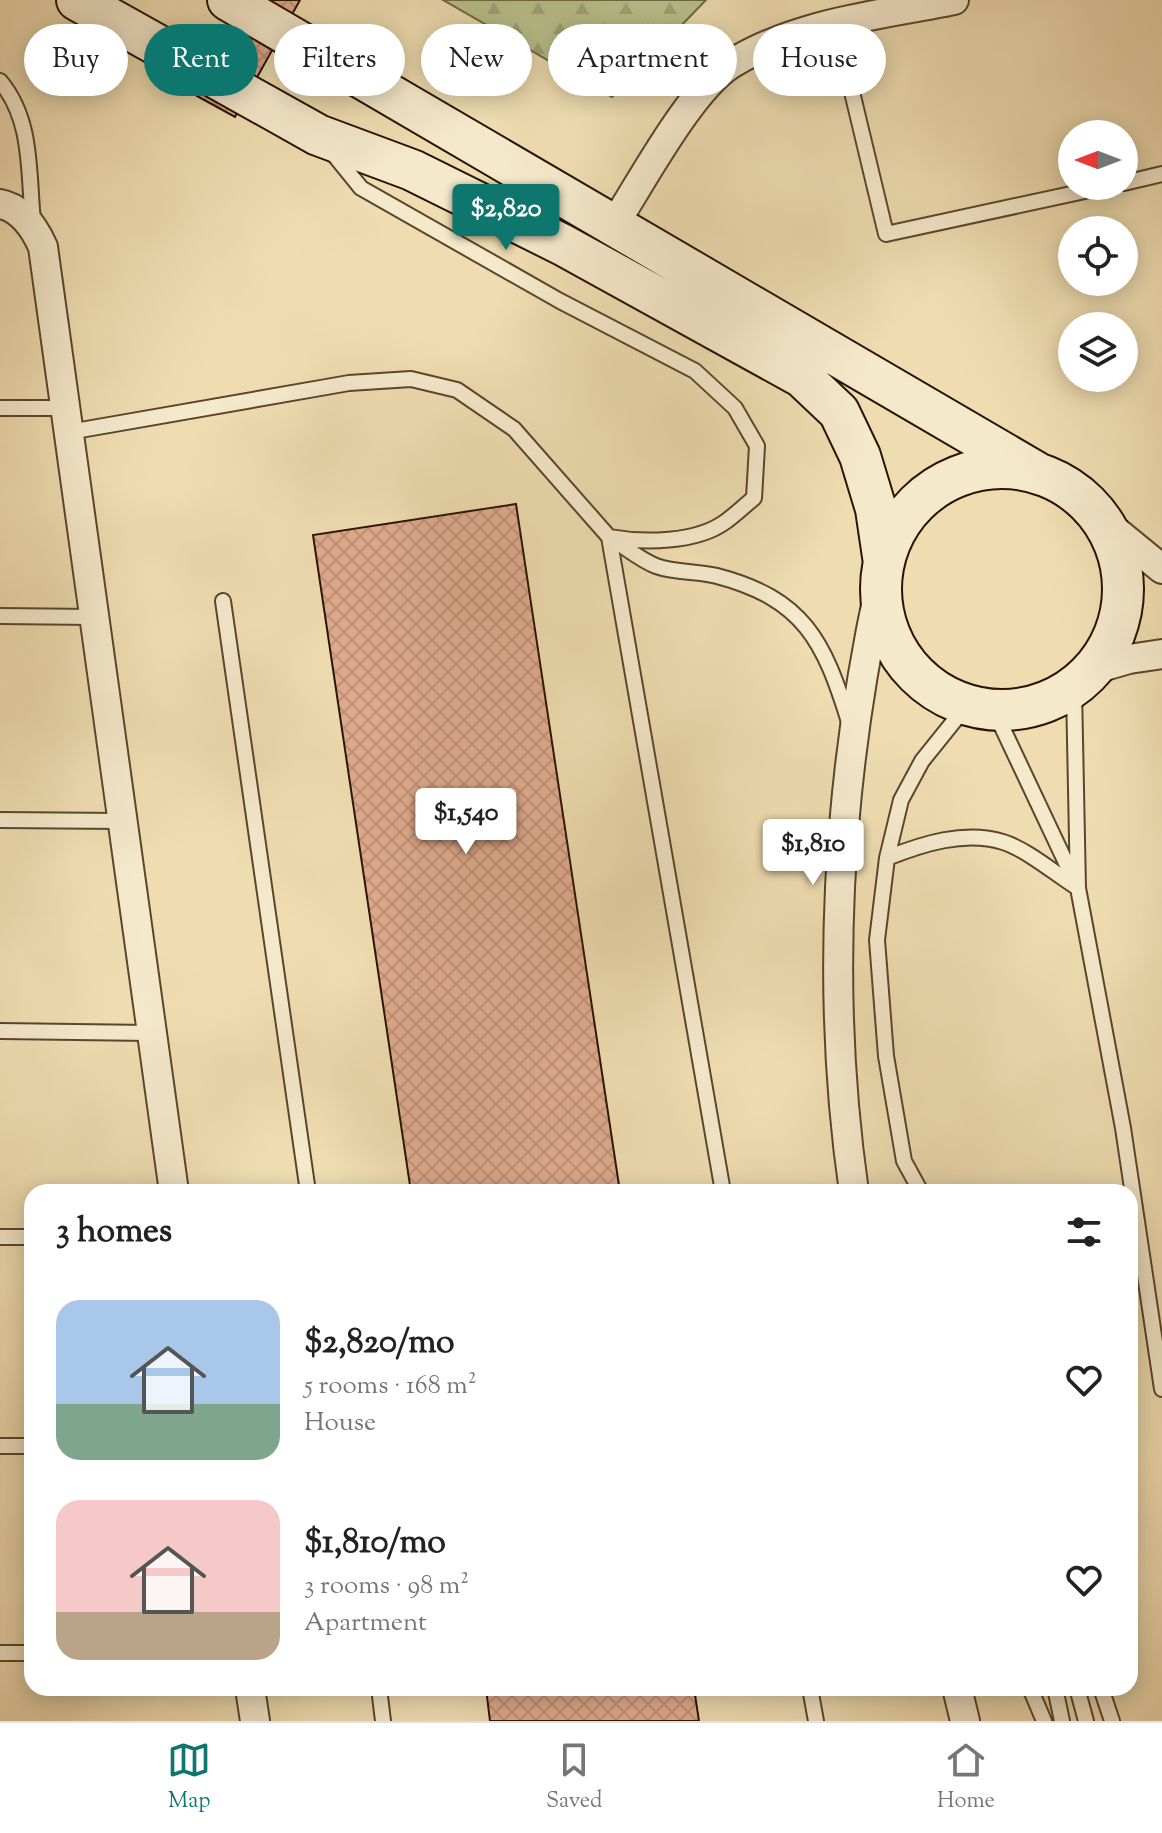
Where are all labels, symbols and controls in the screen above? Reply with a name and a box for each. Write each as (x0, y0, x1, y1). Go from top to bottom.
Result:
chip: Buy (24, 24, 128, 96)
chip: Rent (144, 24, 258, 96)
chip: Filters (274, 24, 405, 96)
chip: New (421, 24, 532, 96)
chip: Apartment (548, 24, 737, 96)
chip: House (753, 24, 886, 96)
north arrow (1058, 120, 1138, 200)
map controls (1058, 120, 1138, 392)
pin: $2,820 (441, 184, 571, 252)
text: $2,820 (470, 191, 542, 228)
button: locate (1058, 216, 1138, 296)
button: layers (1058, 312, 1138, 392)
pin: $1,540 (401, 788, 531, 856)
text: $1,540 (433, 795, 499, 832)
pin: $1,810 (748, 819, 878, 887)
text: $1,810 (781, 826, 845, 863)
text: 3 homes (56, 1208, 172, 1257)
icon: filters (1062, 1210, 1106, 1254)
text: $2,820/mo (304, 1319, 455, 1368)
icon: home (120, 1332, 216, 1428)
icon: heart (1062, 1358, 1106, 1402)
text: 5 rooms · 168 m² (304, 1368, 477, 1405)
text: House (304, 1405, 376, 1442)
text: $1,810/mo (304, 1519, 446, 1568)
icon: home (120, 1532, 216, 1628)
icon: heart (1062, 1558, 1106, 1602)
text: 3 rooms · 98 m² (304, 1568, 469, 1605)
text: Apartment (304, 1605, 427, 1642)
tab: Map (167, 1738, 211, 1818)
tab: Saved (546, 1738, 602, 1818)
tab: Home (937, 1738, 995, 1818)

